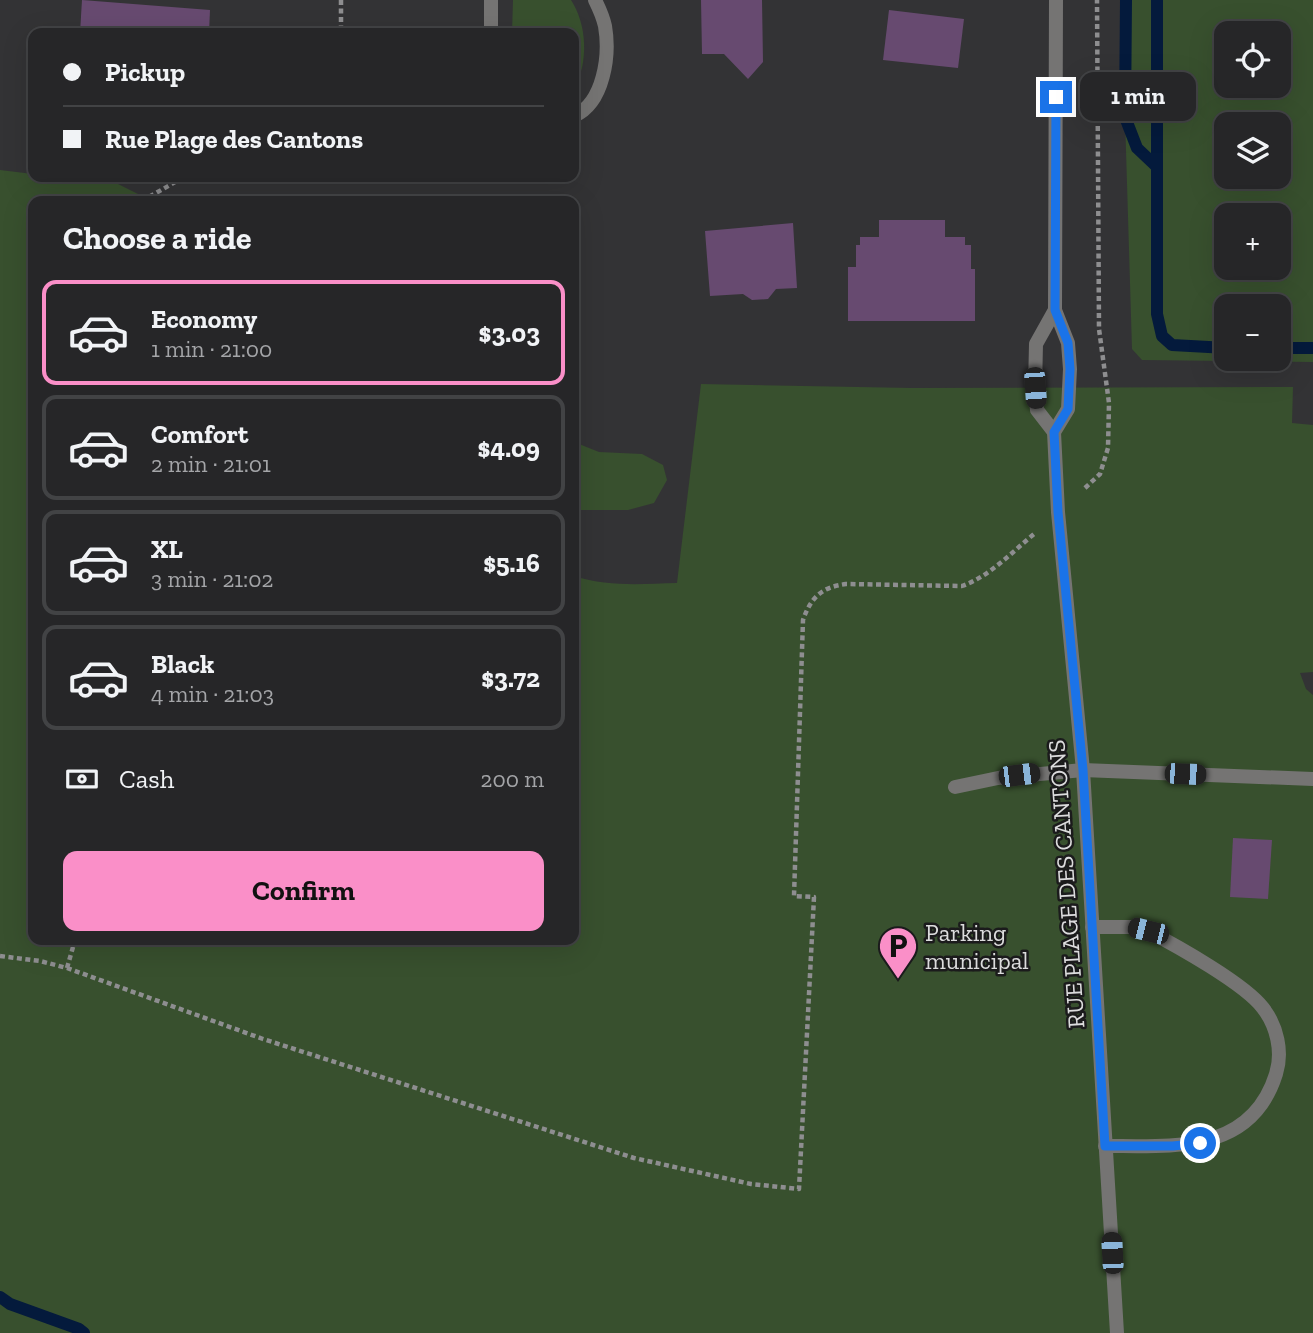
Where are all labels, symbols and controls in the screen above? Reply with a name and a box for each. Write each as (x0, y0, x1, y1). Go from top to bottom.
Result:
map controls (1214, 21, 1291, 371)
button: locate (1214, 21, 1291, 98)
text: Pickup (105, 56, 185, 88)
callout: 1 min (1080, 72, 1196, 122)
route end (1040, 81, 1072, 113)
text: 1 min (1111, 82, 1165, 110)
button: layers (1214, 112, 1291, 189)
text: Rue Plage des Cantons (105, 123, 363, 155)
button: + (1214, 203, 1291, 280)
text: Choose a ride (63, 219, 251, 257)
button: − (1214, 294, 1291, 371)
icon: car (67, 301, 130, 364)
text: Economy (151, 303, 257, 335)
text: $3.03 (479, 317, 540, 349)
text: 1 min · 21:00 (151, 335, 272, 363)
car (1024, 366, 1047, 410)
icon: car (67, 416, 130, 479)
text: Comfort (151, 418, 248, 450)
text: $4.09 (478, 432, 540, 464)
text: 2 min · 21:01 (151, 450, 271, 478)
icon: car (67, 531, 130, 594)
text: XL (151, 533, 183, 565)
text: $5.16 (483, 547, 540, 579)
text: 3 min · 21:02 (151, 565, 273, 593)
icon: car (67, 646, 130, 709)
text: Black (151, 648, 214, 680)
text: $3.72 (481, 662, 540, 694)
text: 4 min · 21:03 (151, 680, 274, 708)
street label: RUE PLAGE DES CANTONS (1041, 739, 1091, 1029)
icon: cash (63, 760, 101, 798)
car (997, 762, 1042, 788)
text: Cash (119, 763, 174, 795)
car (1164, 763, 1207, 785)
text: 200 m (481, 765, 544, 793)
button: Confirm (63, 851, 544, 931)
car (1126, 916, 1171, 946)
place label: Parking municipal (925, 918, 1029, 975)
parking icon: Parking municipal (877, 925, 919, 980)
route start (1184, 1127, 1216, 1159)
car (1101, 1231, 1124, 1275)

